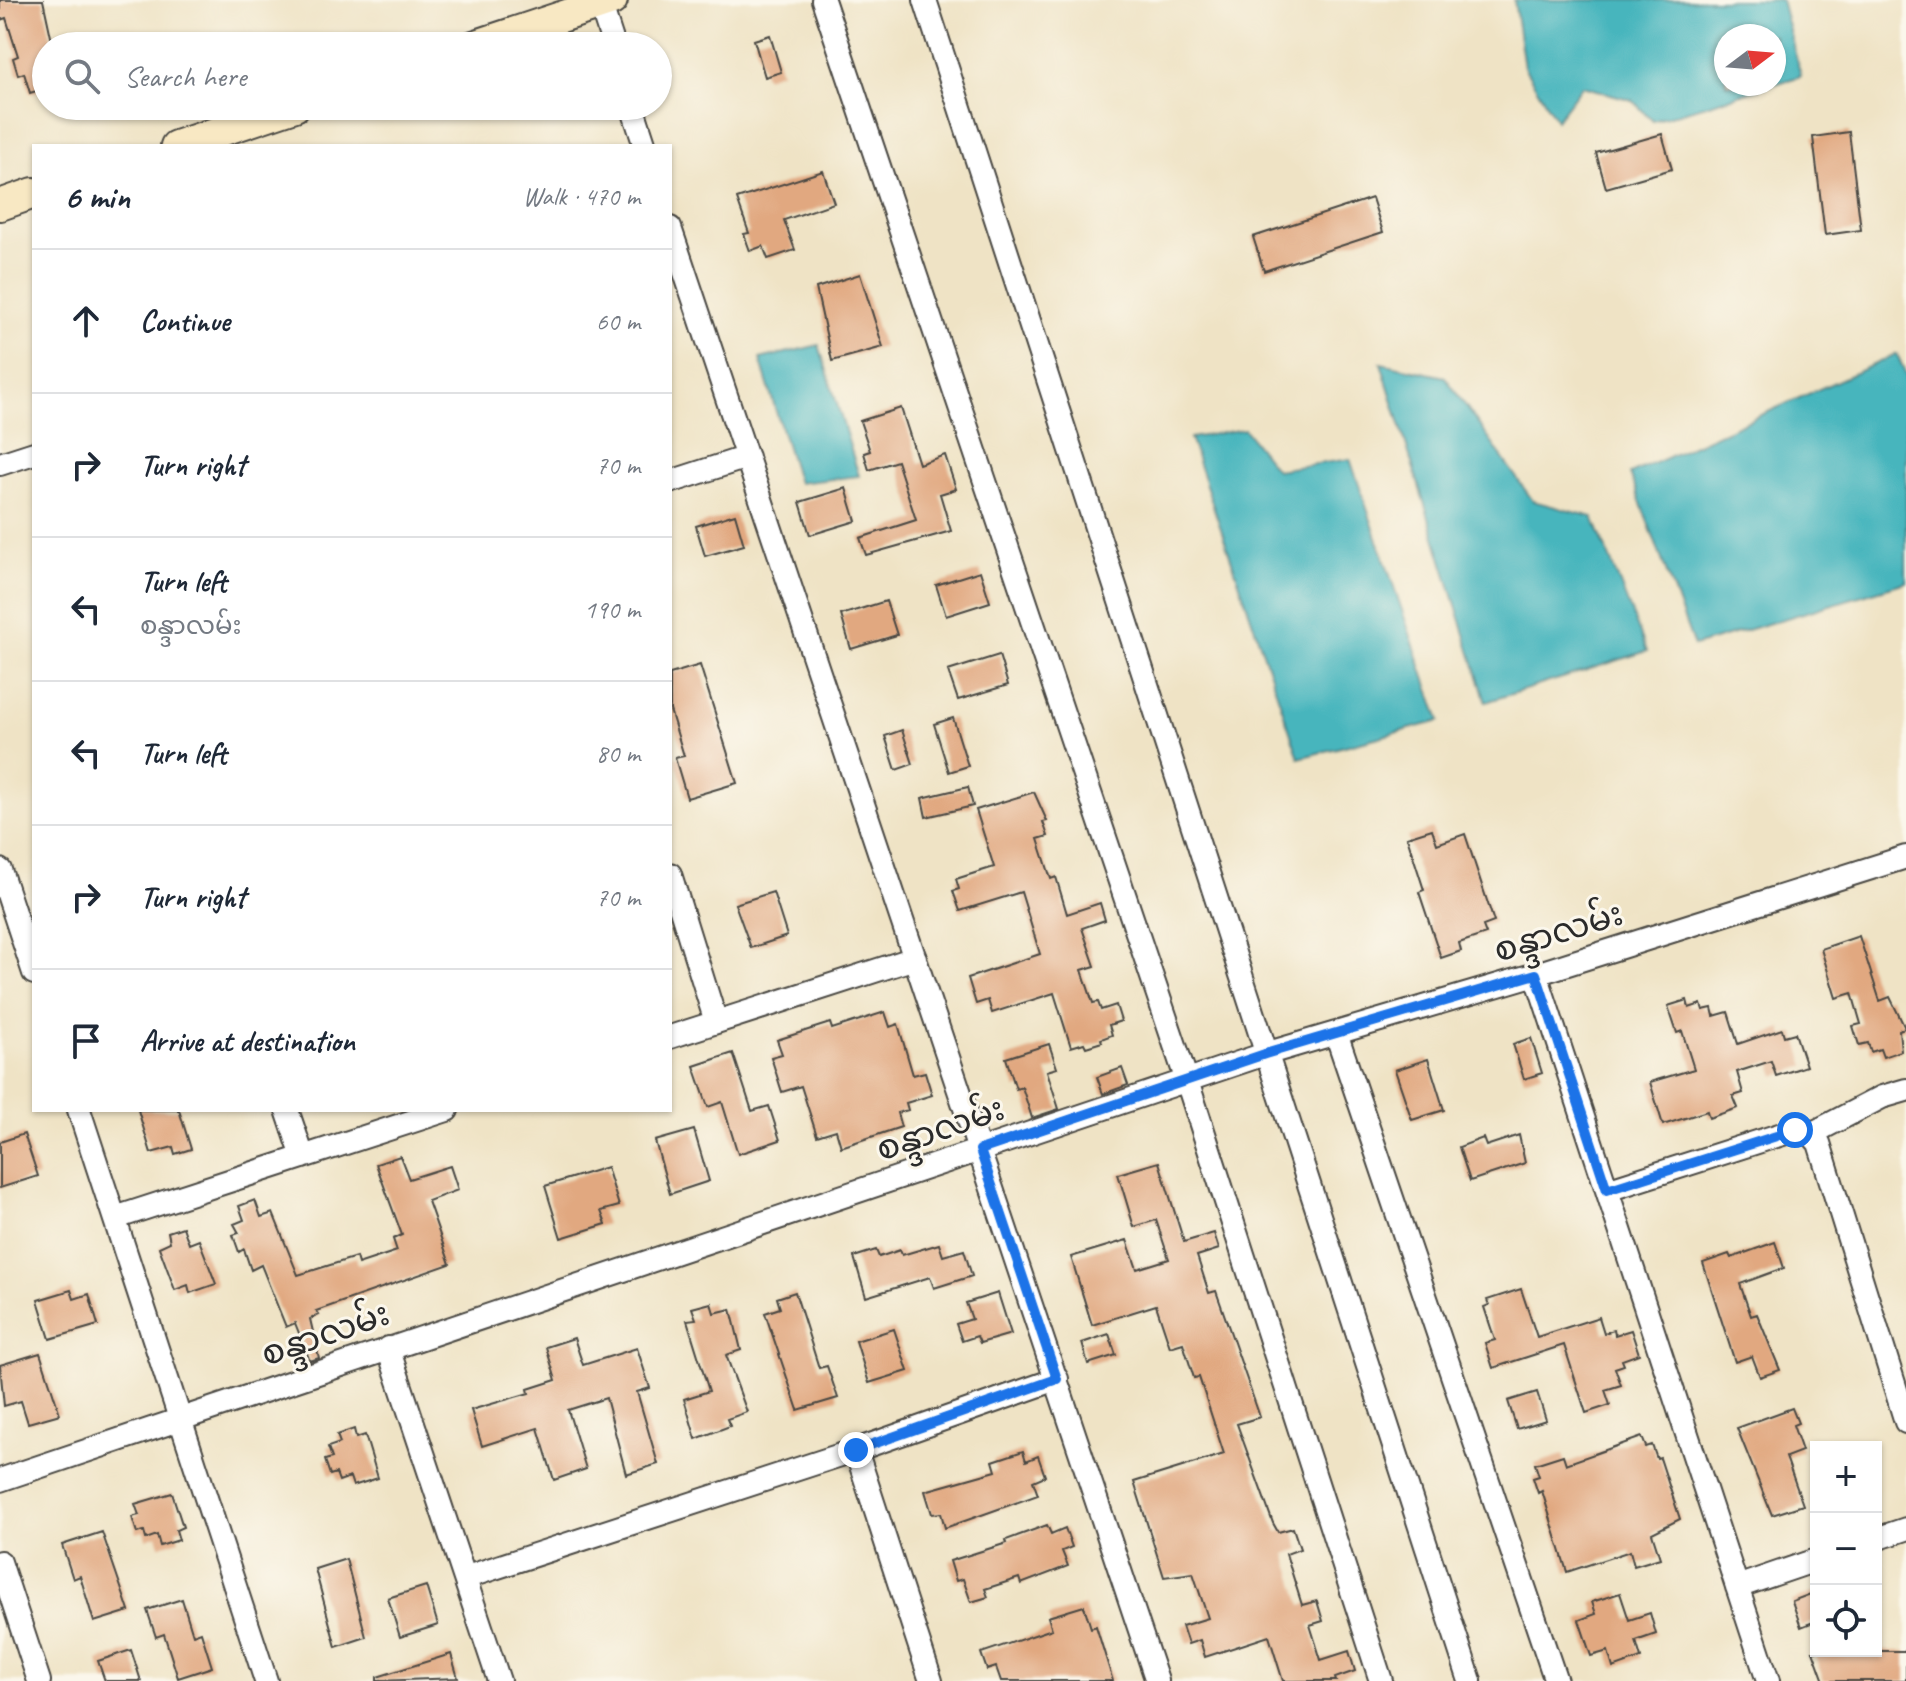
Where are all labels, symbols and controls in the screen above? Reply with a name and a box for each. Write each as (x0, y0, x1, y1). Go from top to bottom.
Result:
north arrow (1714, 24, 1786, 96)
search box (32, 32, 672, 120)
icon: search (60, 54, 104, 98)
text: Search here (124, 57, 246, 95)
text: 6 min (64, 175, 130, 218)
text: Walk · 470 m (523, 180, 640, 213)
icon: ahead (64, 299, 108, 343)
text: Continue (140, 302, 230, 340)
text: 60 m (596, 305, 640, 338)
icon: right (64, 443, 108, 487)
text: Turn right (140, 446, 245, 484)
text: 70 m (596, 449, 640, 482)
text: Turn left (140, 562, 227, 600)
icon: left (64, 587, 108, 631)
text: 190 m (584, 593, 640, 626)
text: စန္ဒာလမ်း (140, 609, 242, 642)
icon: left (64, 731, 108, 775)
text: Turn left (140, 734, 227, 772)
text: 80 m (596, 737, 640, 770)
icon: right (64, 875, 108, 919)
text: Turn right (140, 878, 245, 916)
text: 70 m (596, 881, 640, 914)
street label: စန္ဒာလမ်း (1487, 889, 1630, 978)
icon: arrive (64, 1019, 108, 1063)
text: Arrive at destination (140, 1022, 355, 1060)
street label: စန္ဒာလမ်း (869, 1084, 1012, 1177)
route start (1777, 1112, 1813, 1148)
street label: စန္ဒာလမ်း (254, 1289, 397, 1382)
route end (838, 1432, 874, 1468)
map controls (1810, 1441, 1882, 1657)
button: + (1810, 1441, 1882, 1513)
button: − (1810, 1513, 1882, 1585)
button: locate (1810, 1585, 1882, 1657)

